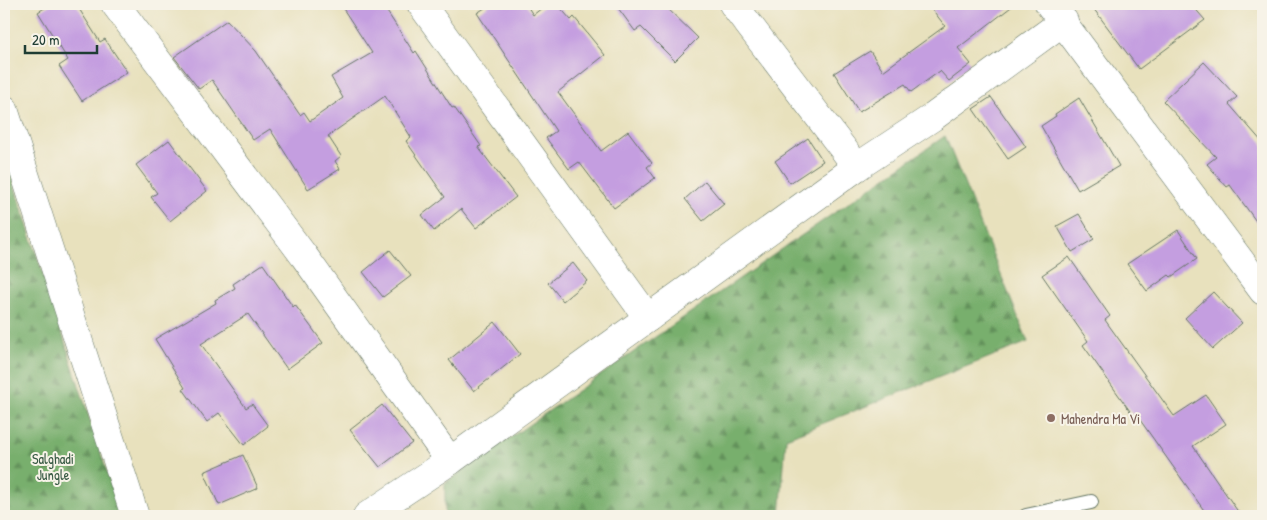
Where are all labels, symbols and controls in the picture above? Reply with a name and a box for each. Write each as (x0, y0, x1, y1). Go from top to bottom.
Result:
scale bar (25, 22, 98, 54)
text: 20 m (32, 29, 59, 50)
place label: Mahendra Ma Vi (1061, 409, 1140, 428)
marker: Mahendra Ma Vi (1045, 412, 1057, 424)
park label: Salghadi Jungle (32, 449, 74, 485)

